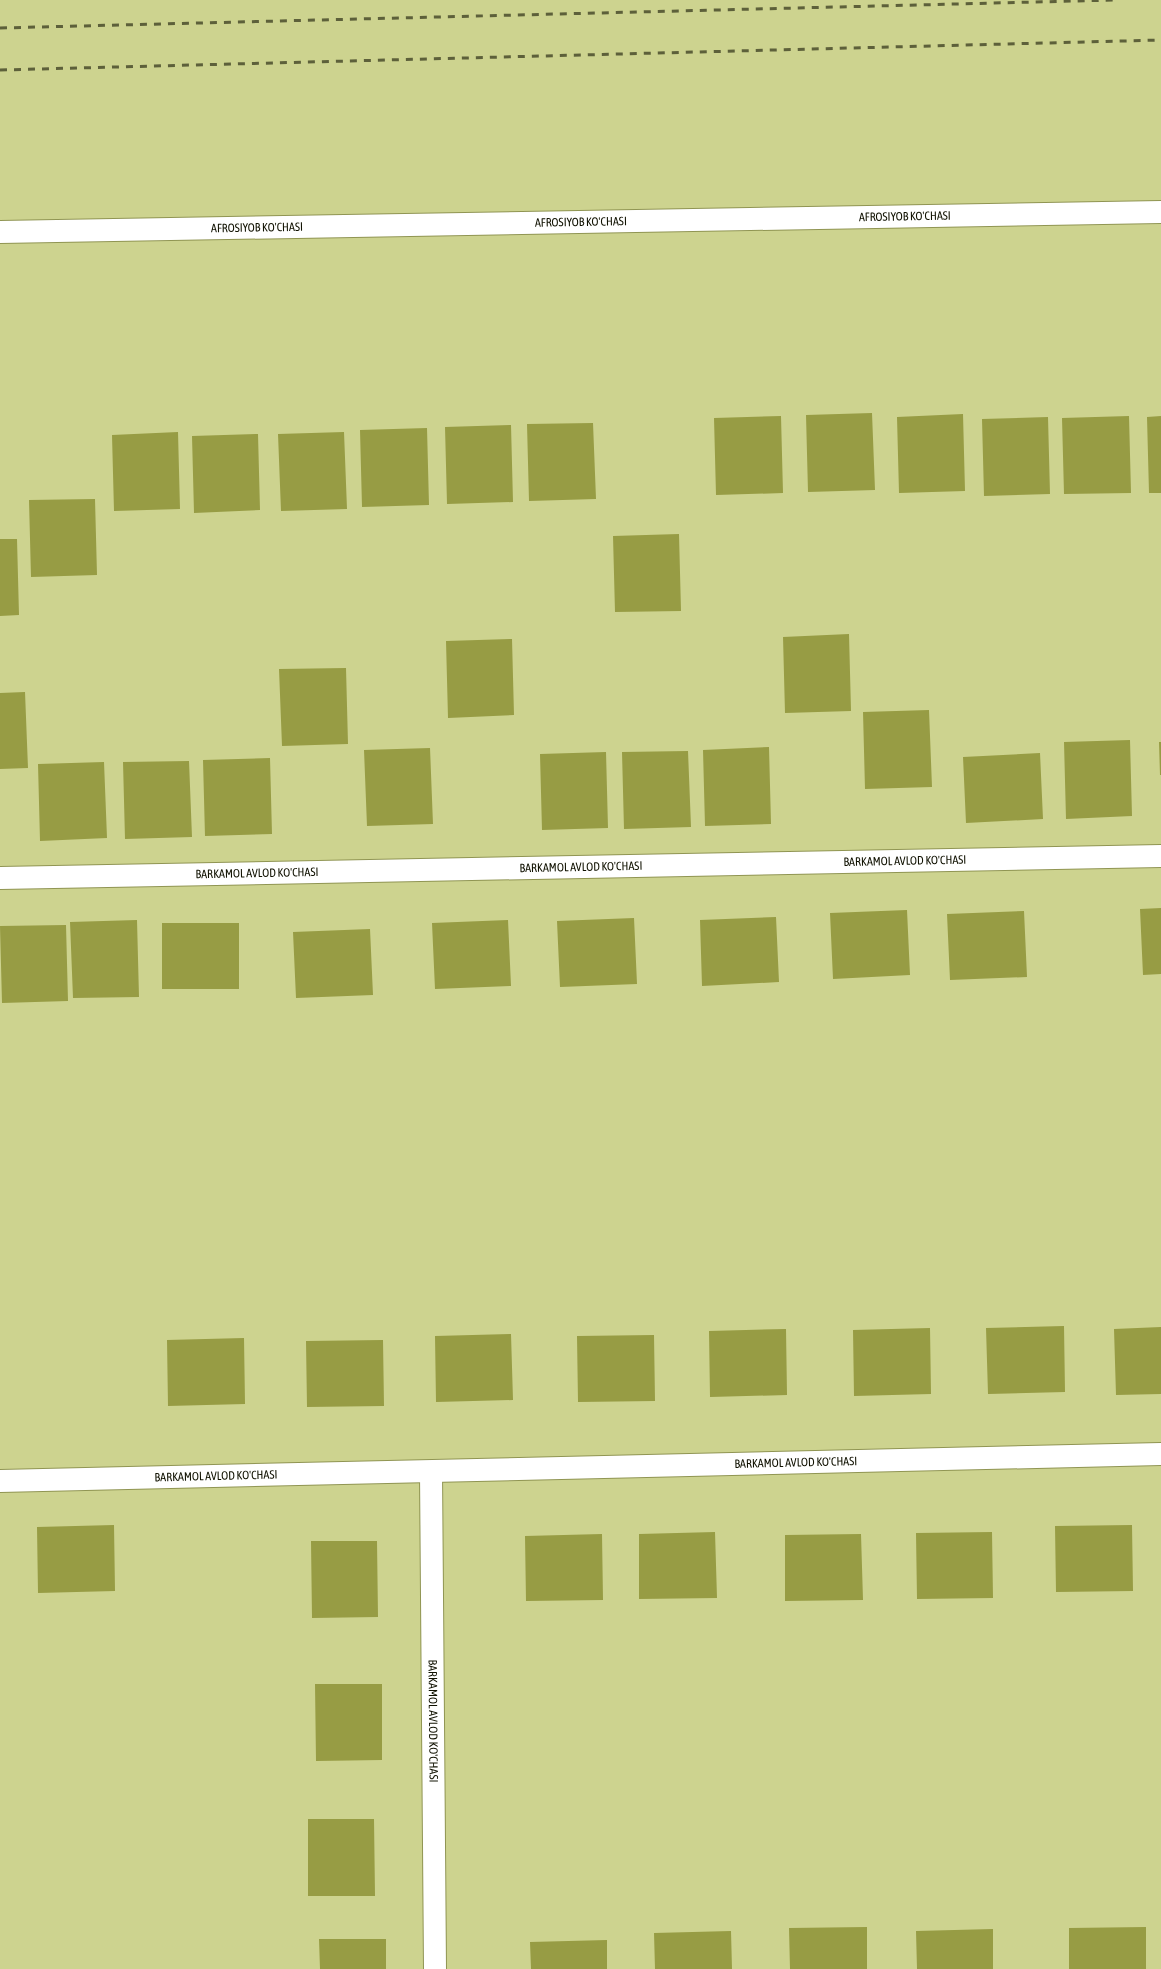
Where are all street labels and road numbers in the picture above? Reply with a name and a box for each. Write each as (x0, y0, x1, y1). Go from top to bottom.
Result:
street label: AFROSIYOB KO'CHASI (859, 209, 951, 224)
street label: AFROSIYOB KO'CHASI (535, 214, 627, 230)
street label: AFROSIYOB KO'CHASI (211, 220, 303, 235)
street label: BARKAMOL AVLOD KO'CHASI (843, 853, 966, 869)
street label: BARKAMOL AVLOD KO'CHASI (519, 859, 643, 875)
street label: BARKAMOL AVLOD KO'CHASI (195, 865, 319, 881)
street label: BARKAMOL AVLOD KO'CHASI (734, 1454, 857, 1471)
street label: BARKAMOL AVLOD KO'CHASI (154, 1468, 278, 1484)
street label: BARKAMOL AVLOD KO'CHASI (426, 1659, 440, 1783)

